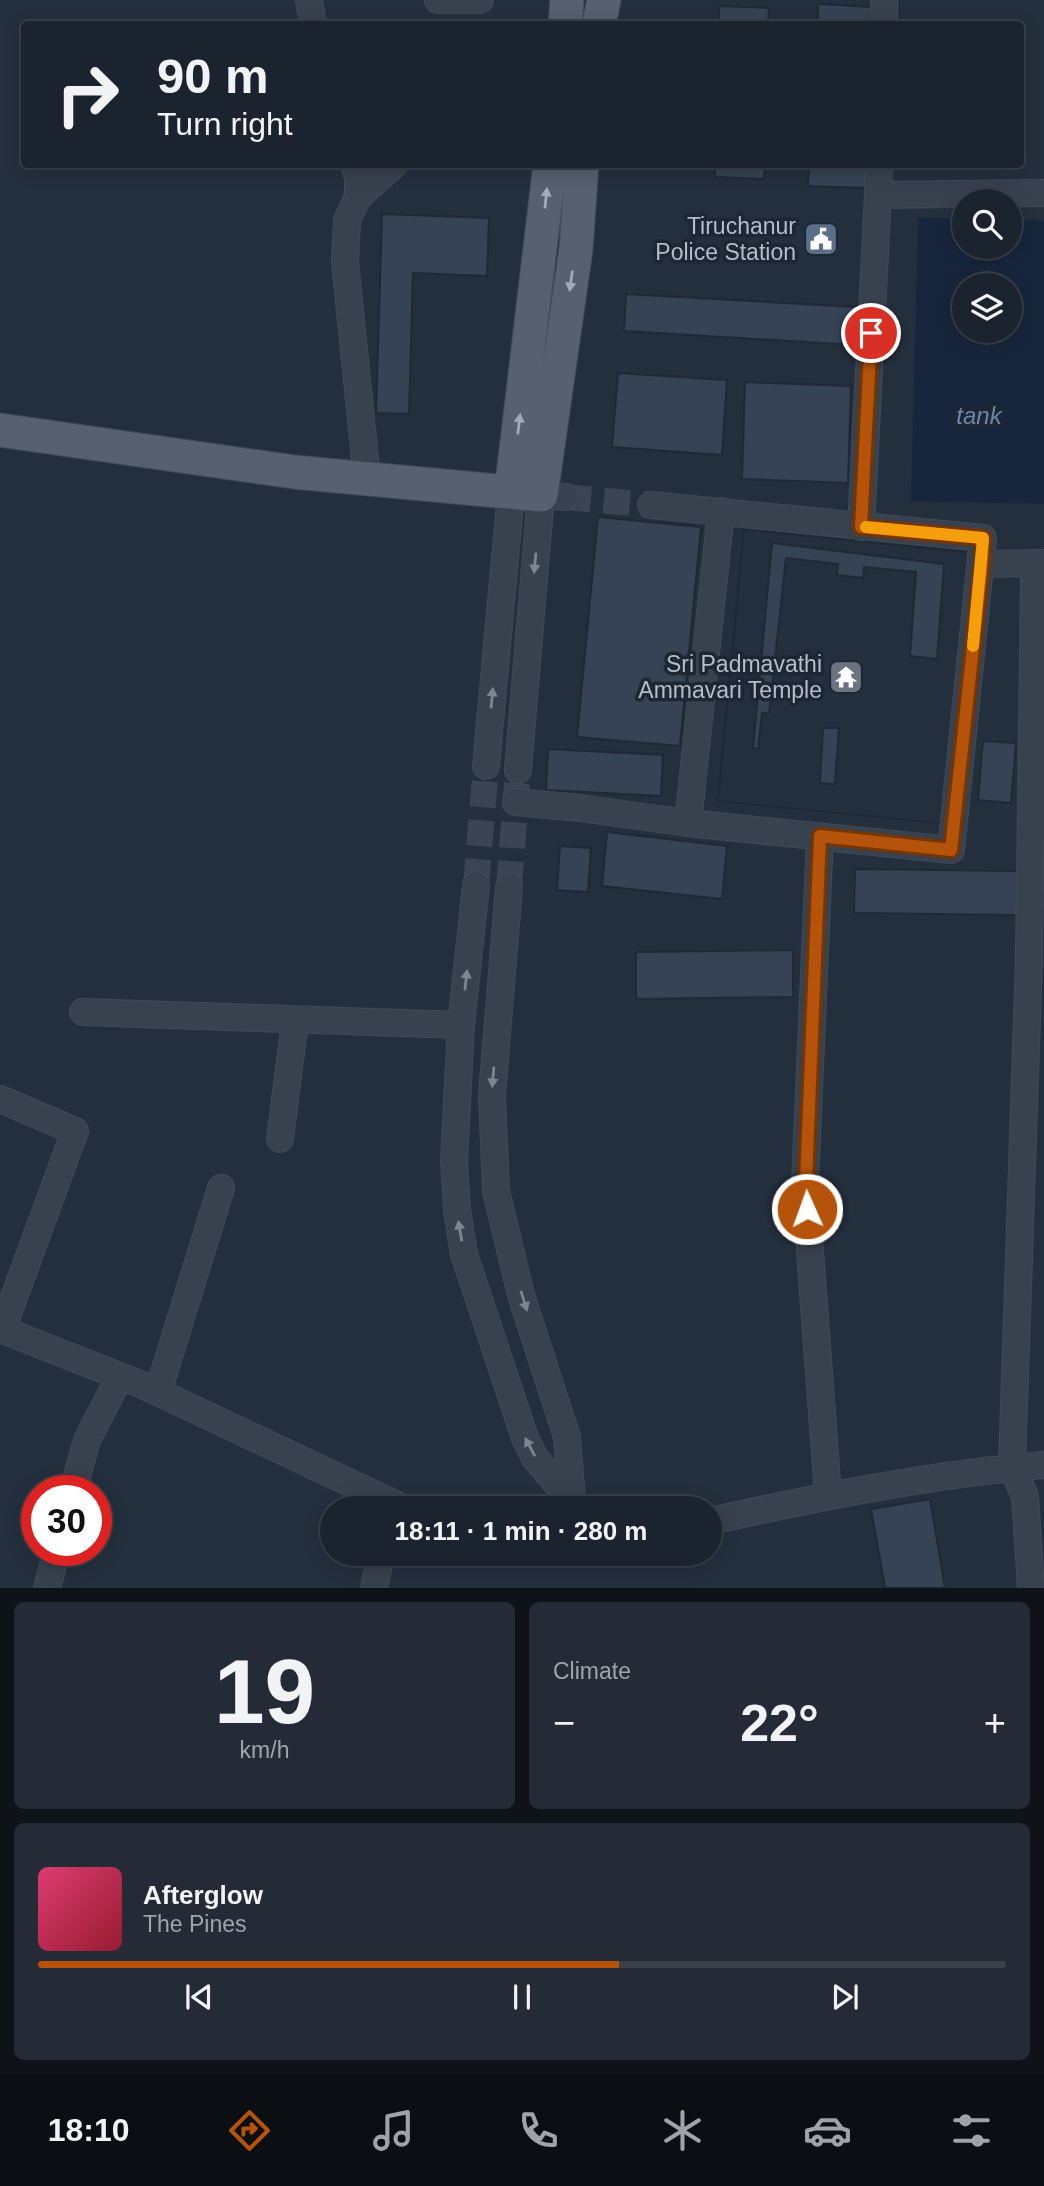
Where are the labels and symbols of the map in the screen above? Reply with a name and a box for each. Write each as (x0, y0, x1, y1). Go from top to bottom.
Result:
one-way arrow (541, 187, 552, 209)
place label: Tiruchanur Police Station (655, 213, 796, 265)
public building icon: Tiruchanur Police Station (802, 220, 840, 258)
one-way arrow (565, 270, 576, 292)
pin (841, 303, 901, 363)
water label: tank (956, 402, 1004, 429)
one-way arrow (514, 413, 525, 435)
one-way arrow (529, 552, 540, 574)
place label: Sri Padmavathi Ammavari Temple (638, 651, 822, 703)
temple icon: Sri Padmavathi Ammavari Temple (827, 658, 865, 696)
one-way arrow (487, 687, 498, 709)
one-way arrow (461, 969, 472, 991)
one-way arrow (487, 1066, 498, 1088)
position arrow (770, 1172, 844, 1246)
one-way arrow (454, 1220, 465, 1242)
one-way arrow (519, 1291, 529, 1312)
one-way arrow (524, 1437, 536, 1457)
speed limit sign: 30 (21, 1475, 112, 1566)

